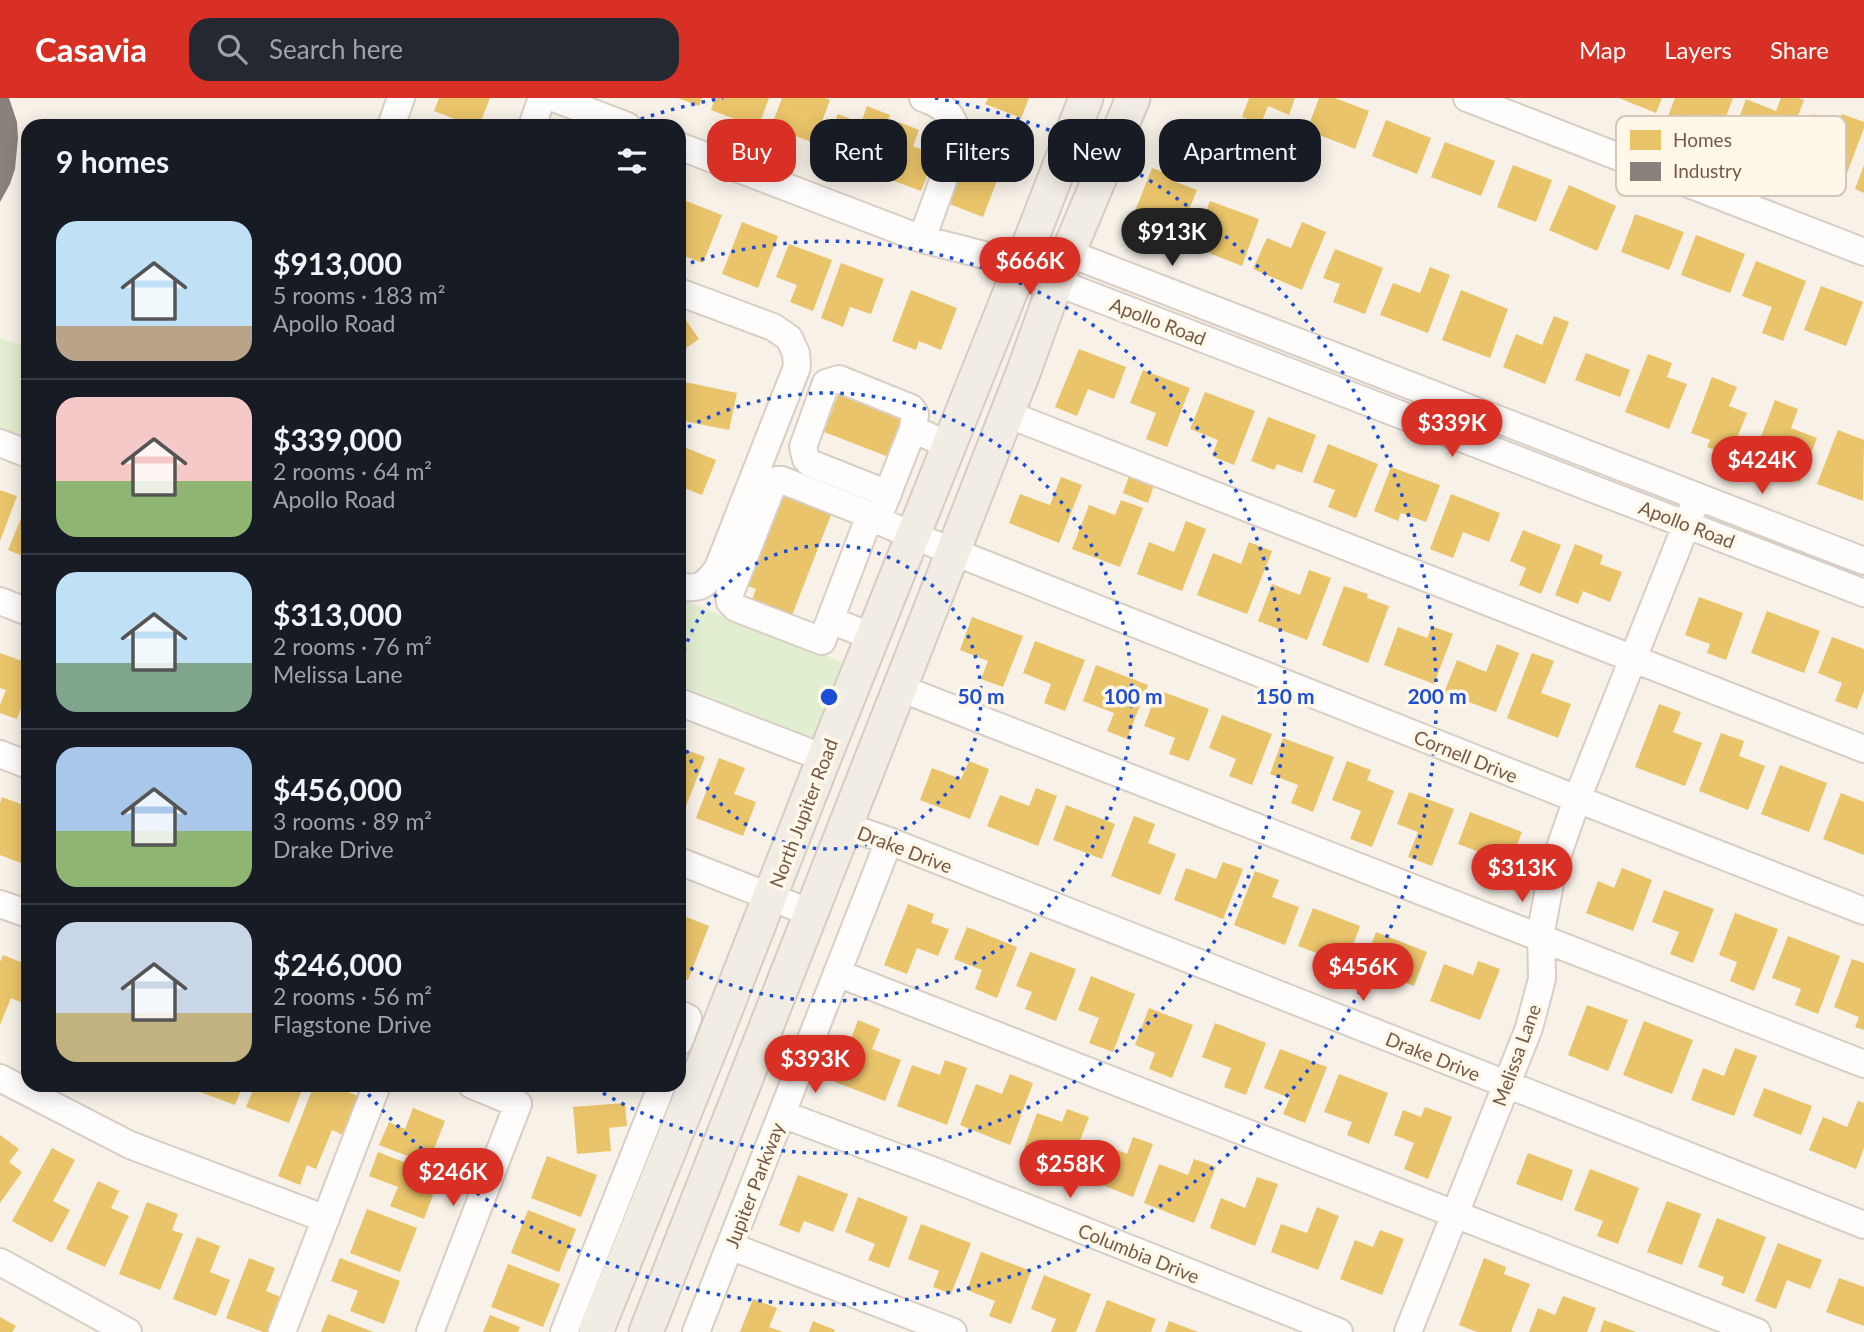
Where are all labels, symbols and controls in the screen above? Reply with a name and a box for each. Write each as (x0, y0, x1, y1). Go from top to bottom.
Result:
search box (189, 18, 679, 81)
text: Casavia (35, 29, 147, 69)
icon: search (213, 30, 251, 68)
text: Search here (269, 33, 403, 65)
text: Map (1579, 35, 1626, 64)
text: Layers (1664, 35, 1732, 64)
text: Share (1770, 35, 1829, 64)
legend (1616, 116, 1846, 196)
chip: Buy (707, 119, 796, 182)
chip: Rent (810, 119, 907, 182)
chip: Filters (921, 119, 1034, 182)
chip: New (1048, 119, 1145, 182)
chip: Apartment (1159, 119, 1321, 182)
text: Homes (1673, 128, 1732, 151)
icon: filters (613, 142, 651, 180)
text: 9 homes (56, 143, 169, 179)
text: Industry (1673, 159, 1742, 182)
pin: $913K (1123, 208, 1221, 268)
text: $913K (1137, 217, 1207, 245)
pin: $666K (981, 238, 1079, 297)
text: $913,000 (273, 245, 402, 281)
text: $666K (995, 246, 1065, 274)
icon: home (112, 249, 196, 333)
text: 5 rooms · 183 m² (273, 281, 445, 309)
street label: Apollo Road (1107, 292, 1209, 350)
text: Apollo Road (273, 309, 395, 337)
pin: $339K (1403, 400, 1501, 459)
text: $339K (1417, 408, 1487, 436)
text: $339,000 (273, 421, 402, 457)
icon: home (112, 425, 196, 509)
pin: $424K (1713, 436, 1811, 496)
text: $424K (1727, 445, 1797, 473)
text: 2 rooms · 64 m² (273, 457, 432, 485)
text: Apollo Road (273, 485, 395, 513)
street label: Apollo Road (1636, 495, 1738, 553)
text: $313,000 (273, 596, 402, 632)
icon: home (112, 600, 196, 684)
text: 2 rooms · 76 m² (273, 632, 432, 660)
text: Melissa Lane (273, 660, 403, 688)
text: 50 m (957, 683, 1005, 708)
text: 100 m (1103, 683, 1163, 708)
text: 150 m (1255, 683, 1315, 708)
text: 200 m (1407, 683, 1467, 708)
centre of rings (817, 685, 841, 709)
street label: Cornell Drive (1411, 725, 1521, 787)
street label: North Jupiter Road (764, 735, 842, 891)
text: $456,000 (273, 771, 402, 807)
icon: home (112, 775, 196, 859)
text: 3 rooms · 89 m² (273, 807, 432, 835)
street label: Drake Drive (854, 820, 956, 878)
text: Drake Drive (273, 835, 394, 863)
pin: $313K (1473, 844, 1571, 904)
text: $313K (1487, 853, 1557, 881)
pin: $456K (1314, 944, 1412, 1003)
text: $246,000 (273, 946, 402, 982)
icon: home (112, 950, 196, 1034)
text: $456K (1328, 952, 1398, 980)
text: 2 rooms · 56 m² (273, 982, 432, 1010)
street label: Melissa Lane (1487, 1001, 1545, 1109)
text: Flagstone Drive (273, 1010, 432, 1038)
street label: Drake Drive (1382, 1027, 1484, 1085)
pin: $393K (766, 1035, 864, 1095)
text: $393K (780, 1044, 850, 1072)
street label: Jupiter Parkway (719, 1119, 789, 1251)
pin: $258K (1021, 1140, 1119, 1200)
pin: $246K (404, 1148, 502, 1208)
text: $258K (1035, 1149, 1105, 1177)
text: $246K (418, 1157, 488, 1185)
street label: Columbia Drive (1075, 1218, 1203, 1288)

